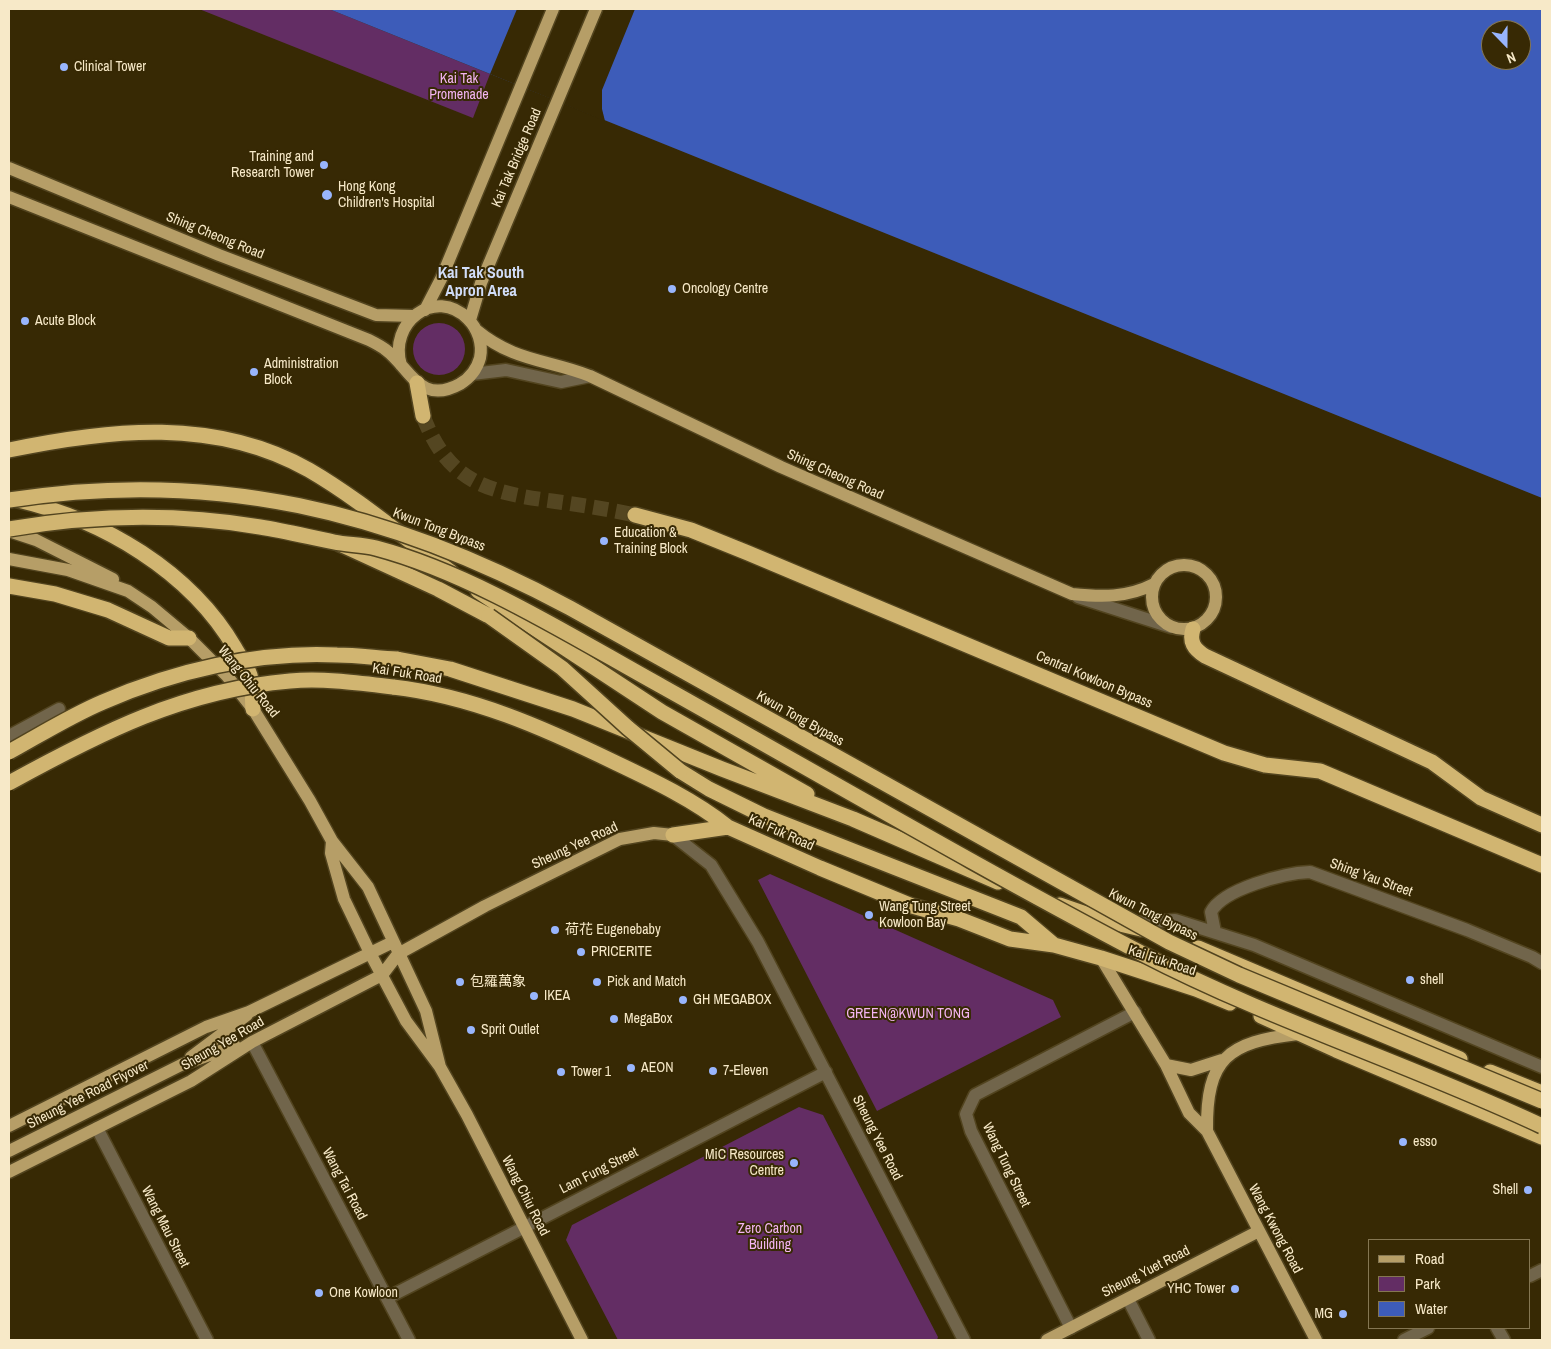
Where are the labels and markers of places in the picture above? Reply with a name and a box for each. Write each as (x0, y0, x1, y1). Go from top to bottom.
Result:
place label: Clinical Tower (74, 59, 146, 75)
marker: Clinical Tower (58, 61, 70, 73)
place label: Training and Research Tower (231, 149, 314, 182)
marker: Training and Research Tower (318, 159, 330, 171)
place label: Hong Kong Children's Hospital (338, 179, 435, 212)
marker: Hong Kong Children's Hospital (320, 188, 334, 202)
place label: Oncology Centre (682, 281, 768, 297)
marker: Oncology Centre (666, 283, 678, 295)
place label: Acute Block (35, 313, 96, 329)
marker: Acute Block (19, 315, 31, 327)
place label: Administration Block (264, 356, 339, 388)
marker: Administration Block (248, 366, 260, 378)
place label: Education & Training Block (614, 525, 688, 558)
marker: Education & Training Block (598, 535, 610, 547)
place label: Wang Tung Street Kowloon Bay (879, 899, 971, 932)
marker: Wang Tung Street Kowloon Bay (863, 909, 875, 921)
place label: 荷花 Eugenebaby (565, 922, 661, 938)
marker: 荷花 Eugenebaby (549, 924, 561, 936)
place label: PRICERITE (591, 944, 652, 960)
marker: PRICERITE (575, 946, 587, 958)
place label: shell (1420, 972, 1444, 988)
place label: 包羅萬象 (470, 974, 526, 990)
place label: Pick and Match (607, 974, 686, 990)
marker: shell (1404, 974, 1416, 986)
marker: 包羅萬象 (454, 976, 466, 988)
marker: Pick and Match (591, 976, 603, 988)
place label: IKEA (544, 988, 570, 1004)
marker: IKEA (528, 990, 540, 1002)
place label: GH MEGABOX (693, 992, 771, 1008)
marker: GH MEGABOX (677, 994, 689, 1006)
place label: MegaBox (624, 1011, 672, 1027)
marker: MegaBox (608, 1013, 620, 1025)
place label: Sprit Outlet (481, 1022, 539, 1038)
marker: Sprit Outlet (465, 1024, 477, 1036)
place label: AEON (641, 1060, 674, 1076)
marker: AEON (625, 1062, 637, 1074)
place label: 7-Eleven (723, 1063, 768, 1079)
place label: Tower 1 (571, 1064, 611, 1080)
marker: 7-Eleven (707, 1065, 719, 1077)
marker: Tower 1 (555, 1066, 567, 1078)
place label: esso (1413, 1134, 1437, 1150)
marker: esso (1397, 1136, 1409, 1148)
place label: MiC Resources Centre (705, 1147, 784, 1180)
marker: MiC Resources Centre (788, 1157, 800, 1169)
place label: Shell (1492, 1182, 1518, 1198)
marker: Shell (1522, 1184, 1534, 1196)
place label: YHC Tower (1167, 1281, 1225, 1297)
marker: YHC Tower (1229, 1283, 1241, 1295)
place label: One Kowloon (329, 1285, 398, 1301)
marker: One Kowloon (313, 1287, 325, 1299)
place label: MG (1315, 1306, 1333, 1322)
marker: MG (1337, 1308, 1349, 1320)

